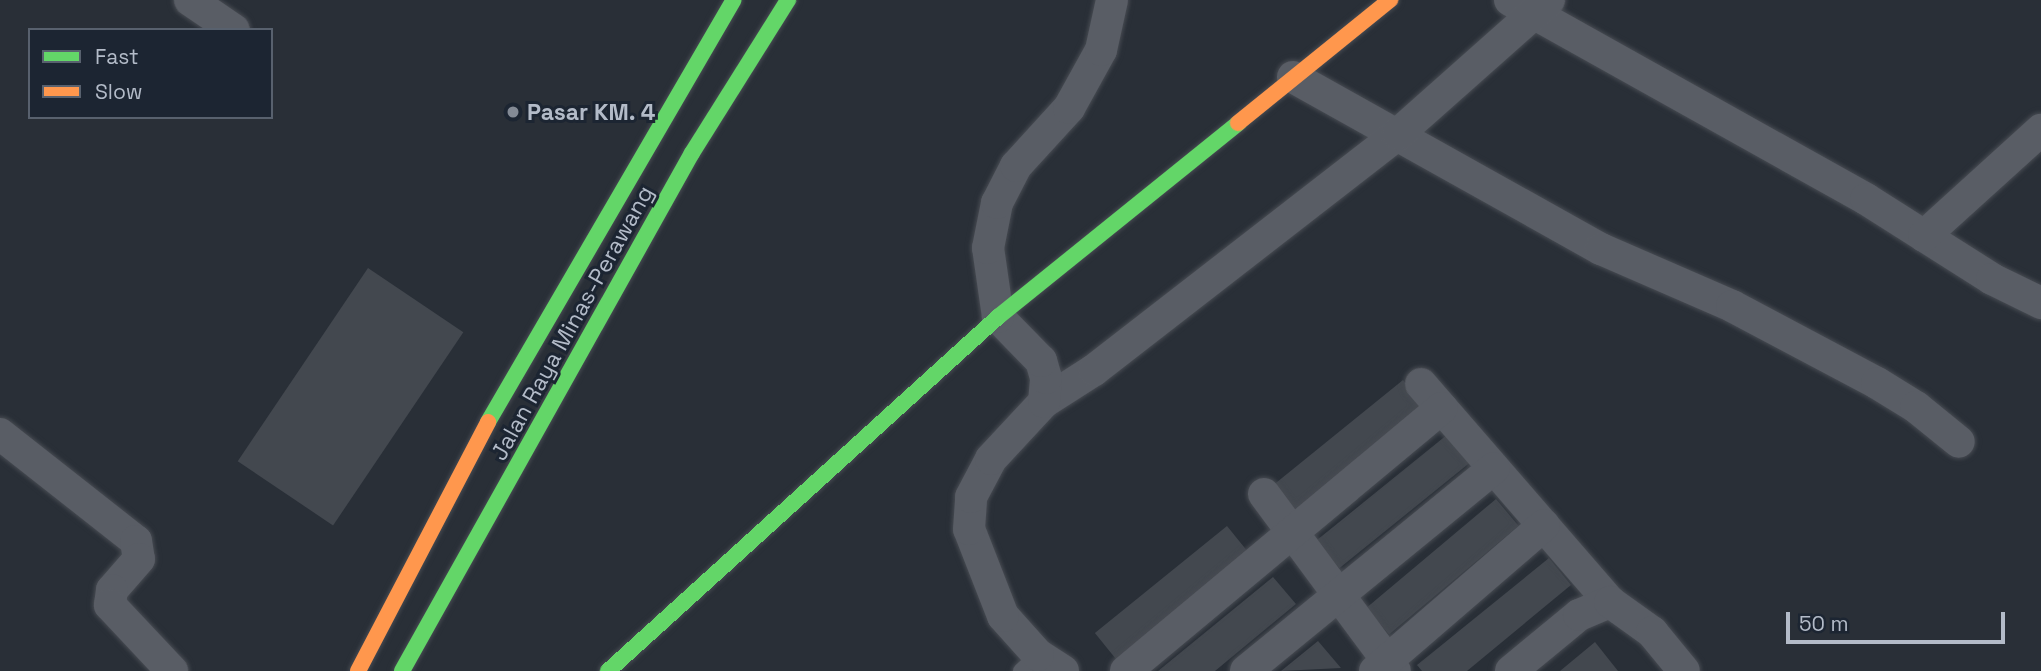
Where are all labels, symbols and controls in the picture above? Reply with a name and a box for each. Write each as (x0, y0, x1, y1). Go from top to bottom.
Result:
legend (28, 28, 273, 119)
text: Fast (95, 43, 139, 70)
text: Slow (95, 78, 143, 105)
place label: Pasar KM. 4 (527, 98, 656, 126)
marker: Pasar KM. 4 (505, 104, 521, 120)
street label: Jalan Raya Minas-Perawang (485, 181, 659, 465)
scale bar (1789, 598, 2008, 642)
text: 50 m (1799, 610, 1849, 637)

